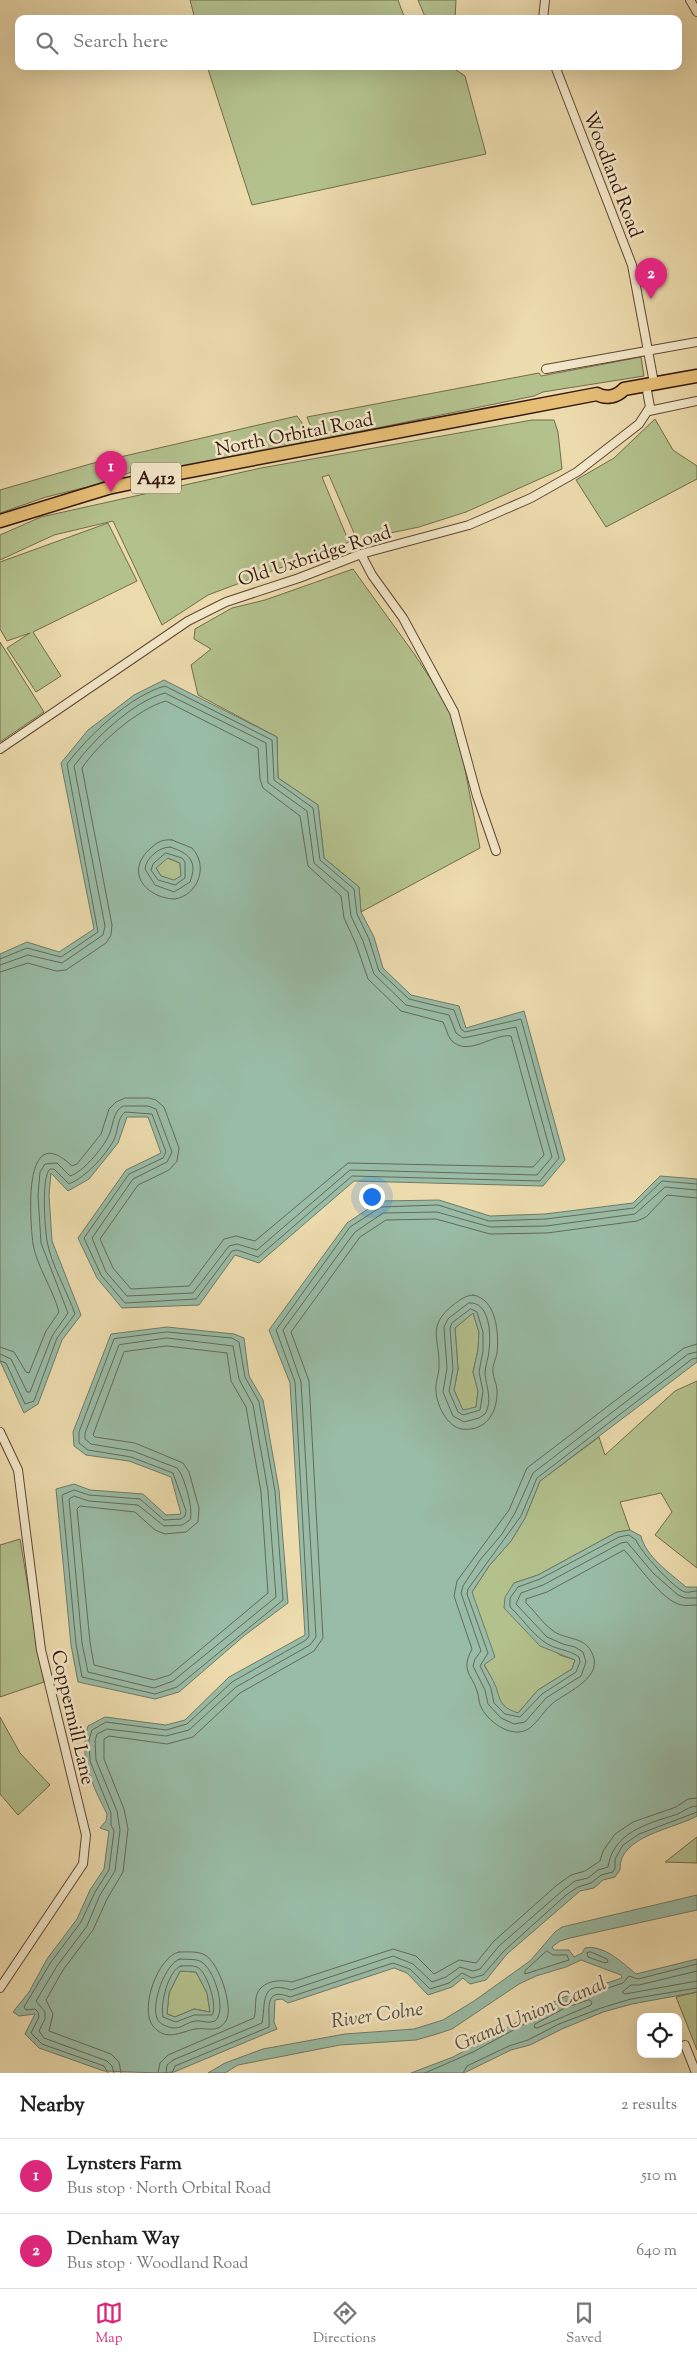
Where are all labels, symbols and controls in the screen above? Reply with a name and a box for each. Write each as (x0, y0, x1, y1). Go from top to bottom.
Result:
search box (15, 15, 682, 70)
icon: search (33, 29, 61, 57)
text: Search here (73, 29, 168, 56)
street label: Woodland Road (575, 108, 648, 242)
pin: 2 (635, 258, 667, 299)
street label: North Orbital Road (213, 407, 376, 464)
pin: 1 (95, 451, 127, 492)
road number: A412 (131, 462, 181, 493)
street label: Old Uxbridge Road (235, 520, 395, 595)
your location (359, 1184, 385, 1210)
street label: Coppermill Lane (43, 1647, 100, 1788)
water label: Grand Union Canal (451, 1970, 611, 2060)
water label: River Colne (329, 1996, 425, 2037)
map controls (637, 2013, 682, 2058)
button: locate (637, 2013, 682, 2058)
text: Nearby (20, 2091, 85, 2121)
text: 2 results (621, 2094, 677, 2117)
text: Lynsters Farm (67, 2151, 182, 2178)
text: 1 (33, 2165, 39, 2188)
text: 510 m (641, 2165, 677, 2188)
text: Bus stop · North Orbital Road (67, 2178, 271, 2201)
text: Denham Way (67, 2226, 180, 2253)
text: 2 (32, 2240, 40, 2263)
text: 640 m (636, 2240, 677, 2263)
text: Bus stop · Woodland Road (67, 2253, 248, 2276)
tab: Map (95, 2299, 123, 2349)
tab: Directions (313, 2299, 376, 2349)
tab: Saved (566, 2299, 602, 2349)

